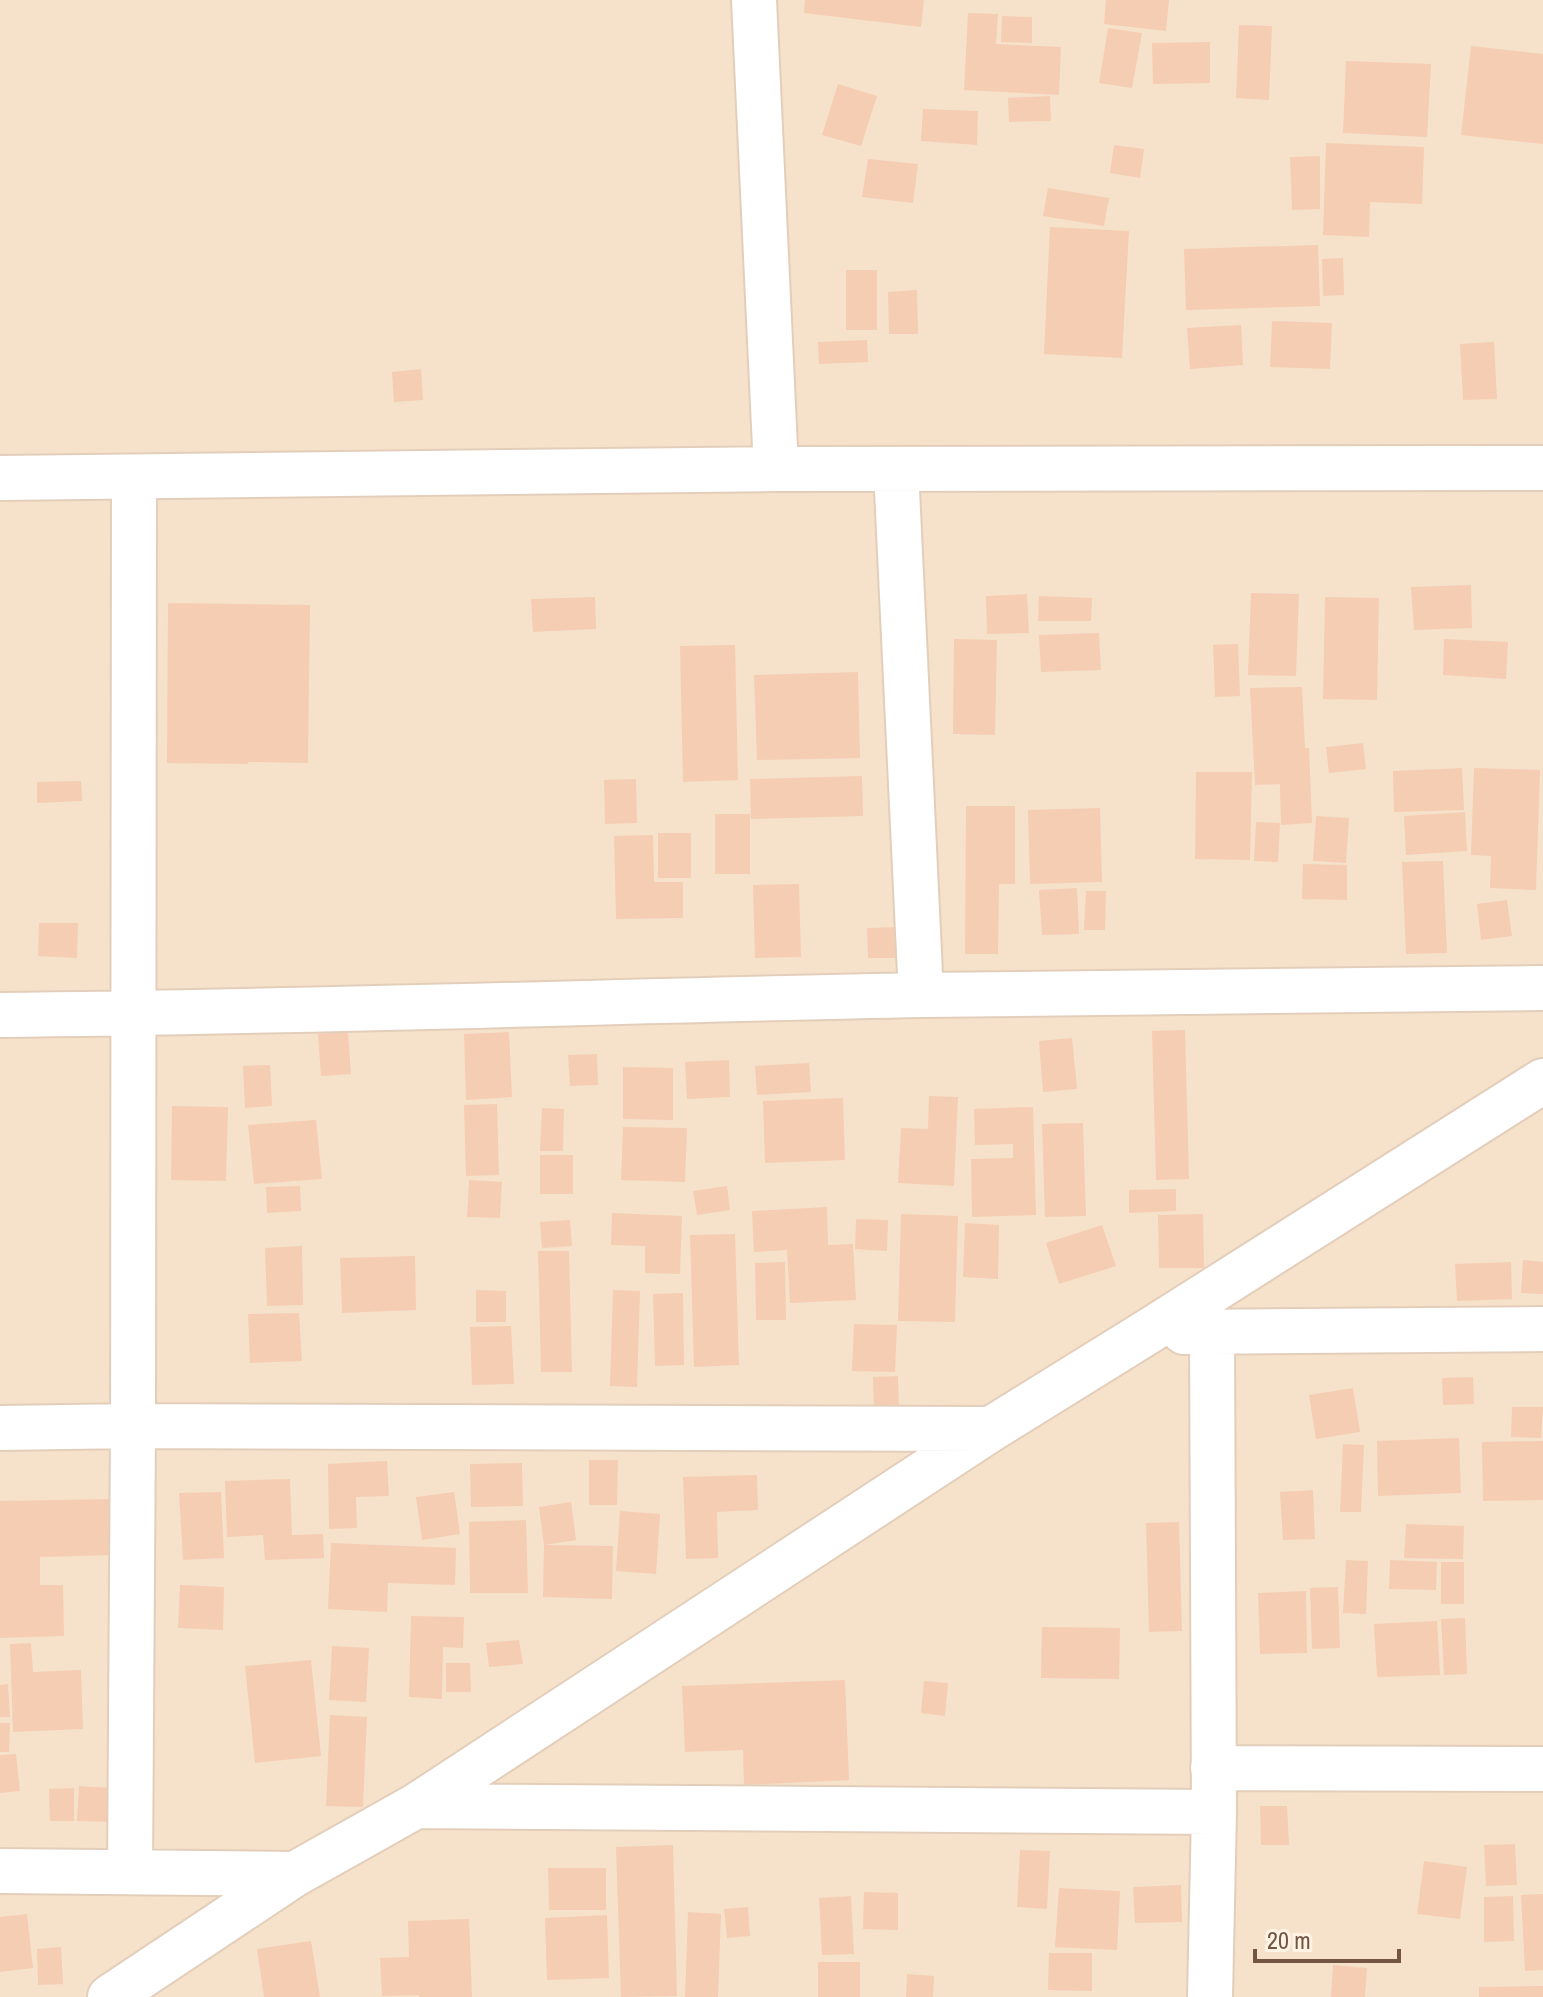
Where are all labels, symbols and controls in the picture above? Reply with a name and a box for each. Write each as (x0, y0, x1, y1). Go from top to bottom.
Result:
scale bar (1255, 1913, 1399, 1963)
text: 20 m (1267, 1924, 1311, 1956)

